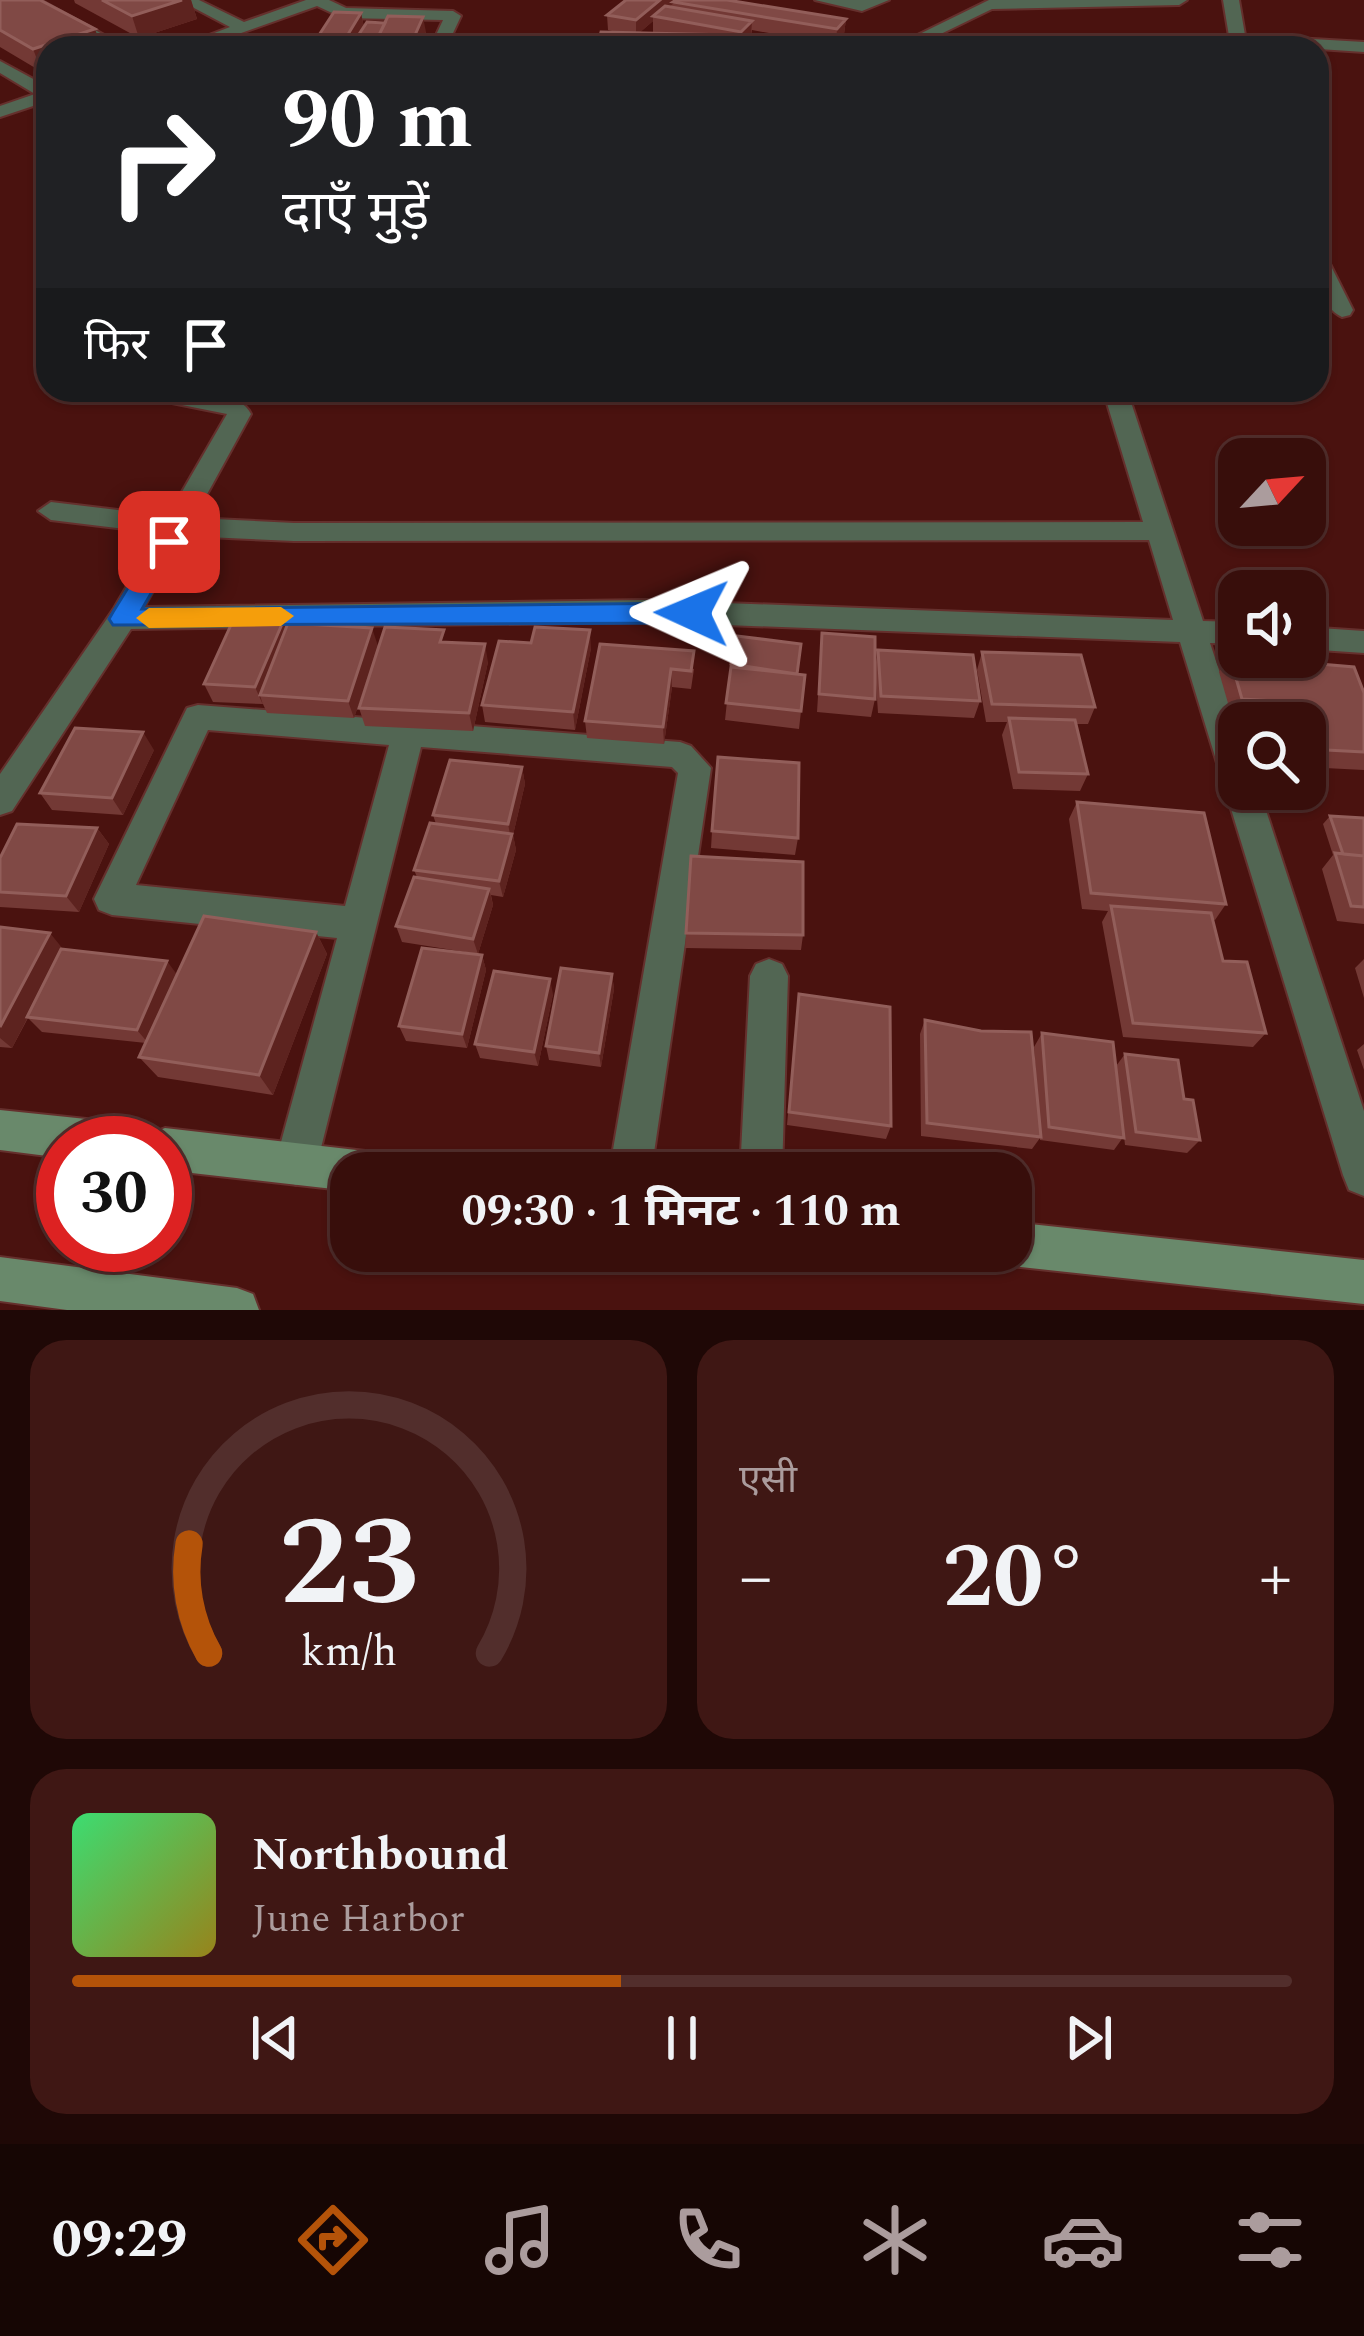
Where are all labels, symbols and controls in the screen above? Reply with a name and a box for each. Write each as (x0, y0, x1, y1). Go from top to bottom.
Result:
text: 90 m (282, 57, 473, 185)
icon: right (84, 84, 240, 240)
text: दाएँ मुड़ें (282, 172, 429, 254)
text: फिर (84, 311, 149, 380)
icon: arrive (173, 312, 239, 378)
north arrow (1218, 438, 1326, 546)
map controls (1218, 438, 1326, 810)
pin (118, 491, 220, 593)
icon: arrive (136, 509, 202, 575)
position arrow (629, 550, 755, 676)
button: sound (1218, 570, 1326, 678)
button: search (1218, 702, 1326, 810)
speed limit sign: 30 (36, 1116, 192, 1272)
text: 09:30 · 1 मिनट · 110 m (461, 1177, 901, 1246)
text: एसी (739, 1451, 797, 1510)
text: 23 (278, 1470, 419, 1660)
text: 20° (943, 1510, 1088, 1647)
text: − (739, 1528, 772, 1629)
text: + (1259, 1528, 1292, 1629)
text: km/h (300, 1619, 397, 1684)
text: Northbound (252, 1821, 509, 1890)
text: June Harbor (252, 1890, 465, 1949)
icon: previous (242, 2005, 308, 2071)
icon: pause (649, 2005, 715, 2071)
icon: next (1056, 2005, 1122, 2071)
icon: directions (291, 2198, 375, 2282)
icon: music (478, 2198, 562, 2282)
icon: phone (666, 2198, 750, 2282)
icon: climate (853, 2198, 937, 2282)
icon: car (1041, 2198, 1125, 2282)
icon: filters (1228, 2198, 1312, 2282)
text: 09:29 (52, 2199, 187, 2281)

